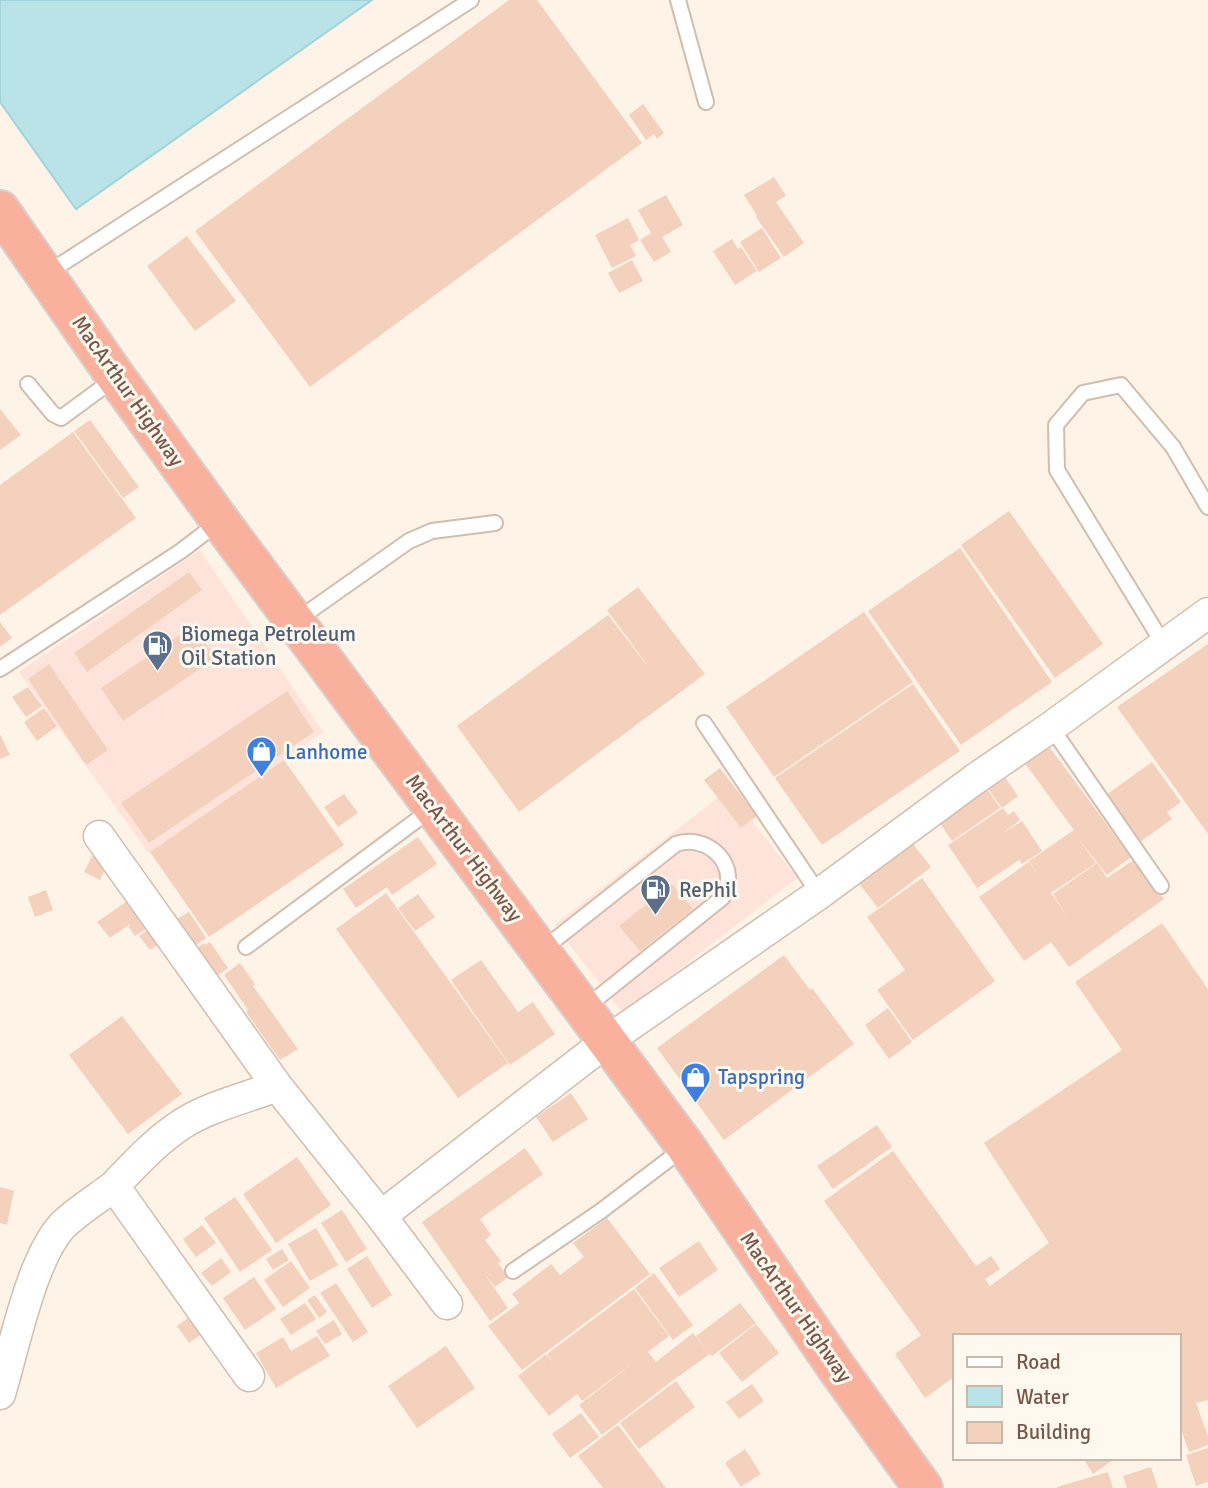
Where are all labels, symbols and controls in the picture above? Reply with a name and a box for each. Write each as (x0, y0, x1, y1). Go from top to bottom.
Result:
street label: MacArthur Highway (66, 311, 190, 472)
place label: Biomega Petroleum Oil Station (181, 621, 356, 671)
fuel station icon: Biomega Petroleum Oil Station (141, 629, 175, 673)
shop icon: Lanhome (245, 735, 279, 779)
place label: Lanhome (285, 739, 367, 765)
street label: MacArthur Highway (400, 769, 528, 927)
fuel station icon: RePhil (639, 873, 673, 917)
place label: RePhil (679, 877, 737, 903)
shop icon: Tapspring (678, 1060, 712, 1104)
place label: Tapspring (718, 1064, 805, 1090)
street label: MacArthur Highway (734, 1227, 858, 1388)
legend (953, 1334, 1180, 1460)
text: Road (1016, 1349, 1061, 1375)
text: Water (1016, 1384, 1069, 1410)
text: Building (1016, 1419, 1091, 1445)

